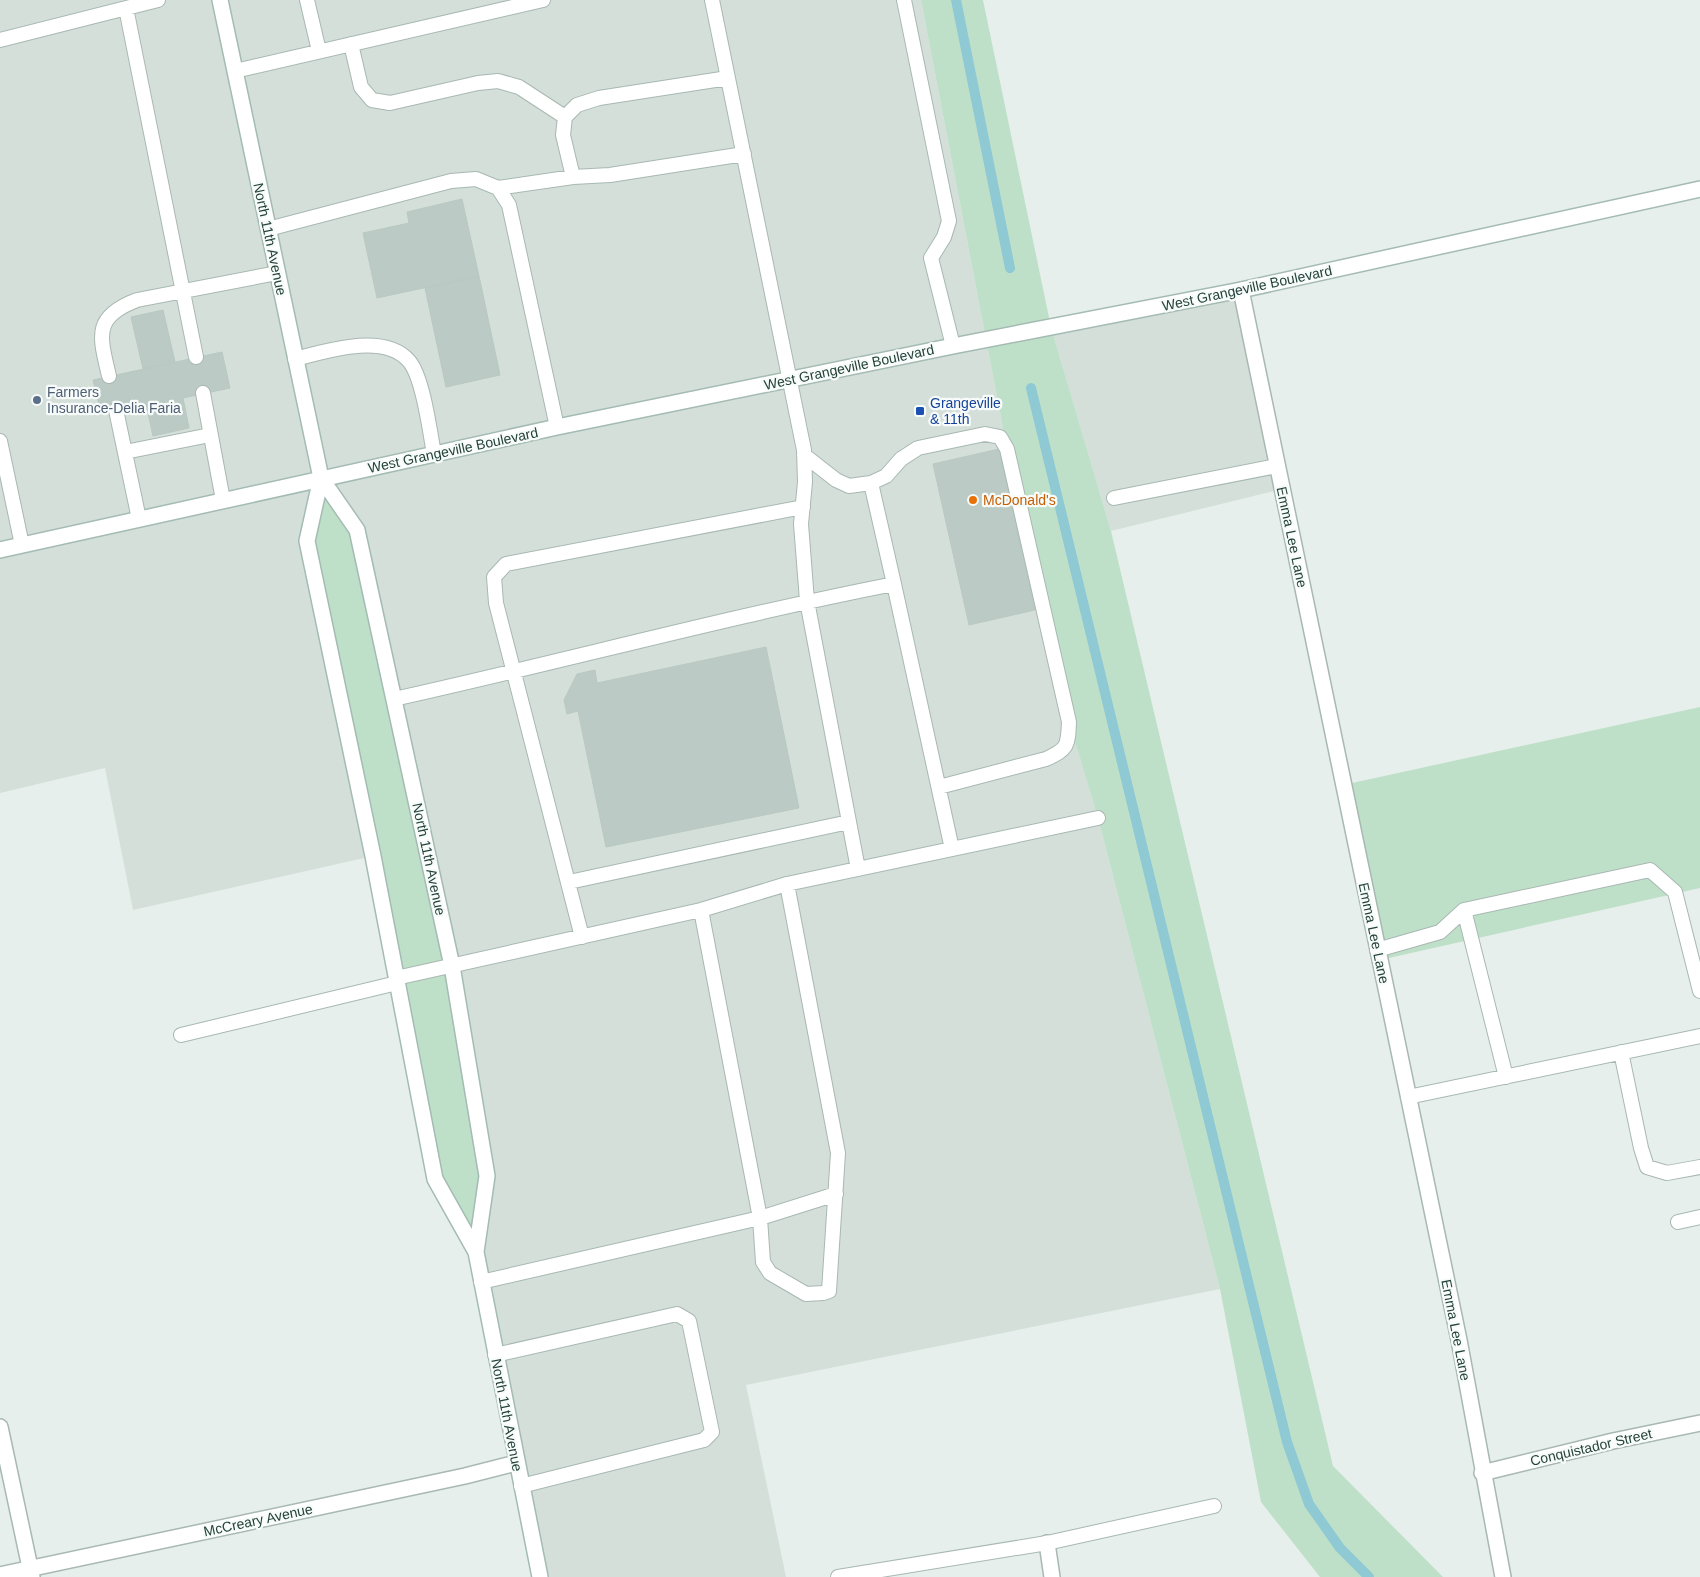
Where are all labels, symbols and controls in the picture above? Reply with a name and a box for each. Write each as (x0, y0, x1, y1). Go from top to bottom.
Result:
street label: North 11th Avenue (250, 181, 290, 297)
street label: West Grangeville Boulevard (1161, 262, 1333, 314)
street label: West Grangeville Boulevard (763, 341, 935, 393)
place label: Farmers Insurance-Delia Faria (47, 384, 181, 416)
marker: Farmers Insurance-Delia Faria (31, 394, 43, 406)
place label: Grangeville & 11th (930, 395, 1001, 427)
marker: Grangeville & 11th (914, 405, 926, 417)
street label: West Grangeville Boulevard (367, 424, 539, 476)
street label: Emma Lee Lane (1273, 485, 1311, 589)
place label: McDonald's (983, 492, 1056, 508)
marker: McDonald's (967, 494, 979, 506)
street label: North 11th Avenue (409, 801, 449, 917)
street label: Emma Lee Lane (1355, 881, 1393, 985)
street label: Emma Lee Lane (1438, 1278, 1474, 1382)
street label: North 11th Avenue (488, 1357, 526, 1473)
street label: Conquistador Street (1529, 1425, 1654, 1469)
street label: McCreary Avenue (202, 1501, 314, 1539)

